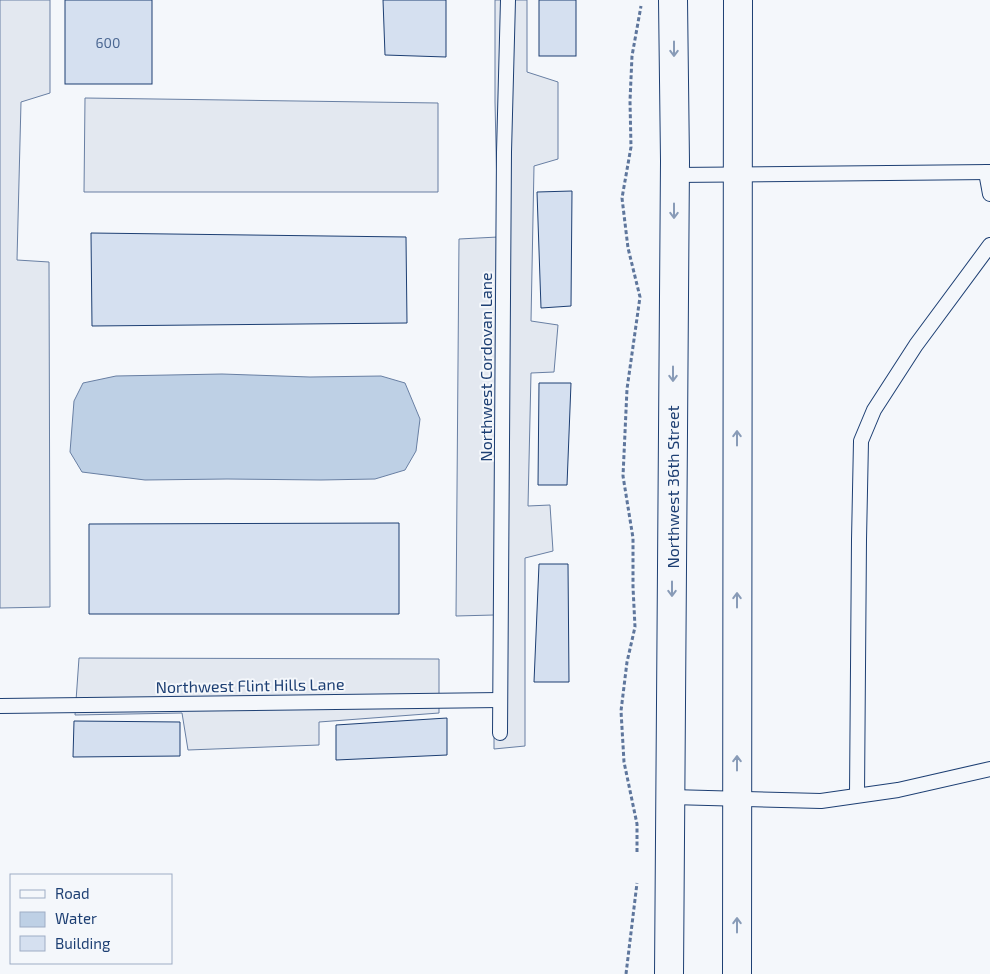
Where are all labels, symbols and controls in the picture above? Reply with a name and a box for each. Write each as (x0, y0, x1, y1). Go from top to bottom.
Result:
house number: 600 (96, 34, 120, 51)
one-way arrow (669, 40, 679, 56)
one-way arrow (669, 202, 679, 219)
street label: Northwest Cordovan Lane (476, 272, 495, 462)
one-way arrow (668, 365, 678, 381)
street label: Northwest 36th Street (663, 405, 682, 569)
one-way arrow (732, 430, 742, 446)
one-way arrow (667, 580, 677, 596)
one-way arrow (732, 593, 742, 609)
street label: Northwest Flint Hills Lane (155, 674, 345, 696)
one-way arrow (732, 755, 742, 772)
legend (10, 874, 172, 964)
text: Road (55, 884, 90, 902)
text: Water (55, 909, 97, 927)
one-way arrow (732, 918, 742, 934)
text: Building (55, 934, 111, 952)

